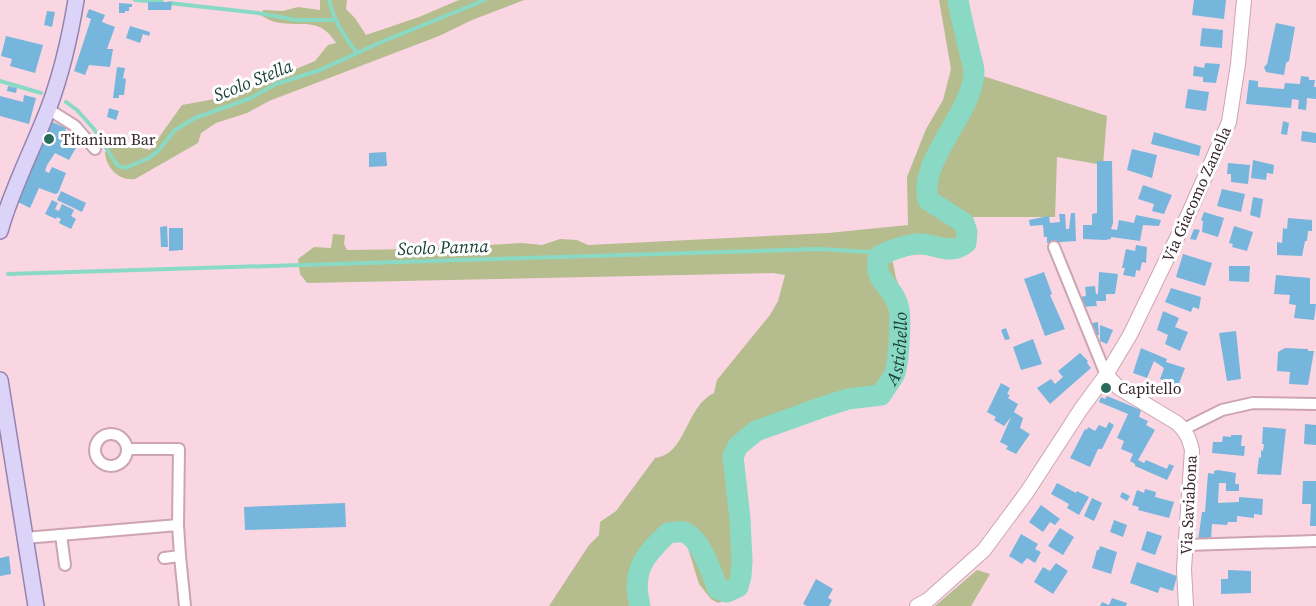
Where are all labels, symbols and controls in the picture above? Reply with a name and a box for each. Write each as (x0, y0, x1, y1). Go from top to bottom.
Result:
water label: Scolo Stella (210, 53, 297, 107)
street label: Via Giacomo Zanella (1156, 122, 1236, 265)
place label: Titanium Bar (61, 128, 156, 150)
marker: Titanium Bar (42, 132, 56, 146)
water label: Scolo Panna (397, 233, 490, 261)
water label: Astichello (878, 311, 912, 390)
place label: Capitello (1118, 377, 1182, 399)
marker: Capitello (1099, 381, 1113, 395)
street label: Via Saviabona (1174, 454, 1202, 555)

